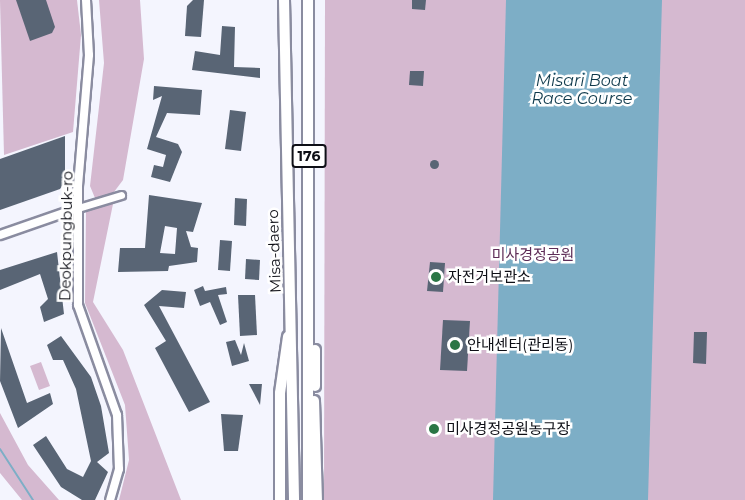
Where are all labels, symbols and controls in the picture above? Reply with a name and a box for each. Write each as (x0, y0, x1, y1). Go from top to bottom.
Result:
water label: Misari Boat Race Course (532, 71, 632, 109)
road number: 176 (291, 145, 327, 167)
street label: Deokpungbuk-ro (56, 171, 76, 301)
street label: Misa-daero (264, 209, 284, 293)
park label: 미사경정공원 (492, 246, 574, 264)
place label: 자전거보관소 (448, 268, 531, 286)
marker: 자전거보관소 (429, 270, 443, 284)
place label: 안내센터(관리동) (467, 336, 573, 354)
marker: 안내센터(관리동) (448, 338, 462, 352)
place label: 미사경정공원농구장 (446, 420, 570, 438)
marker: 미사경정공원농구장 (427, 422, 441, 436)

